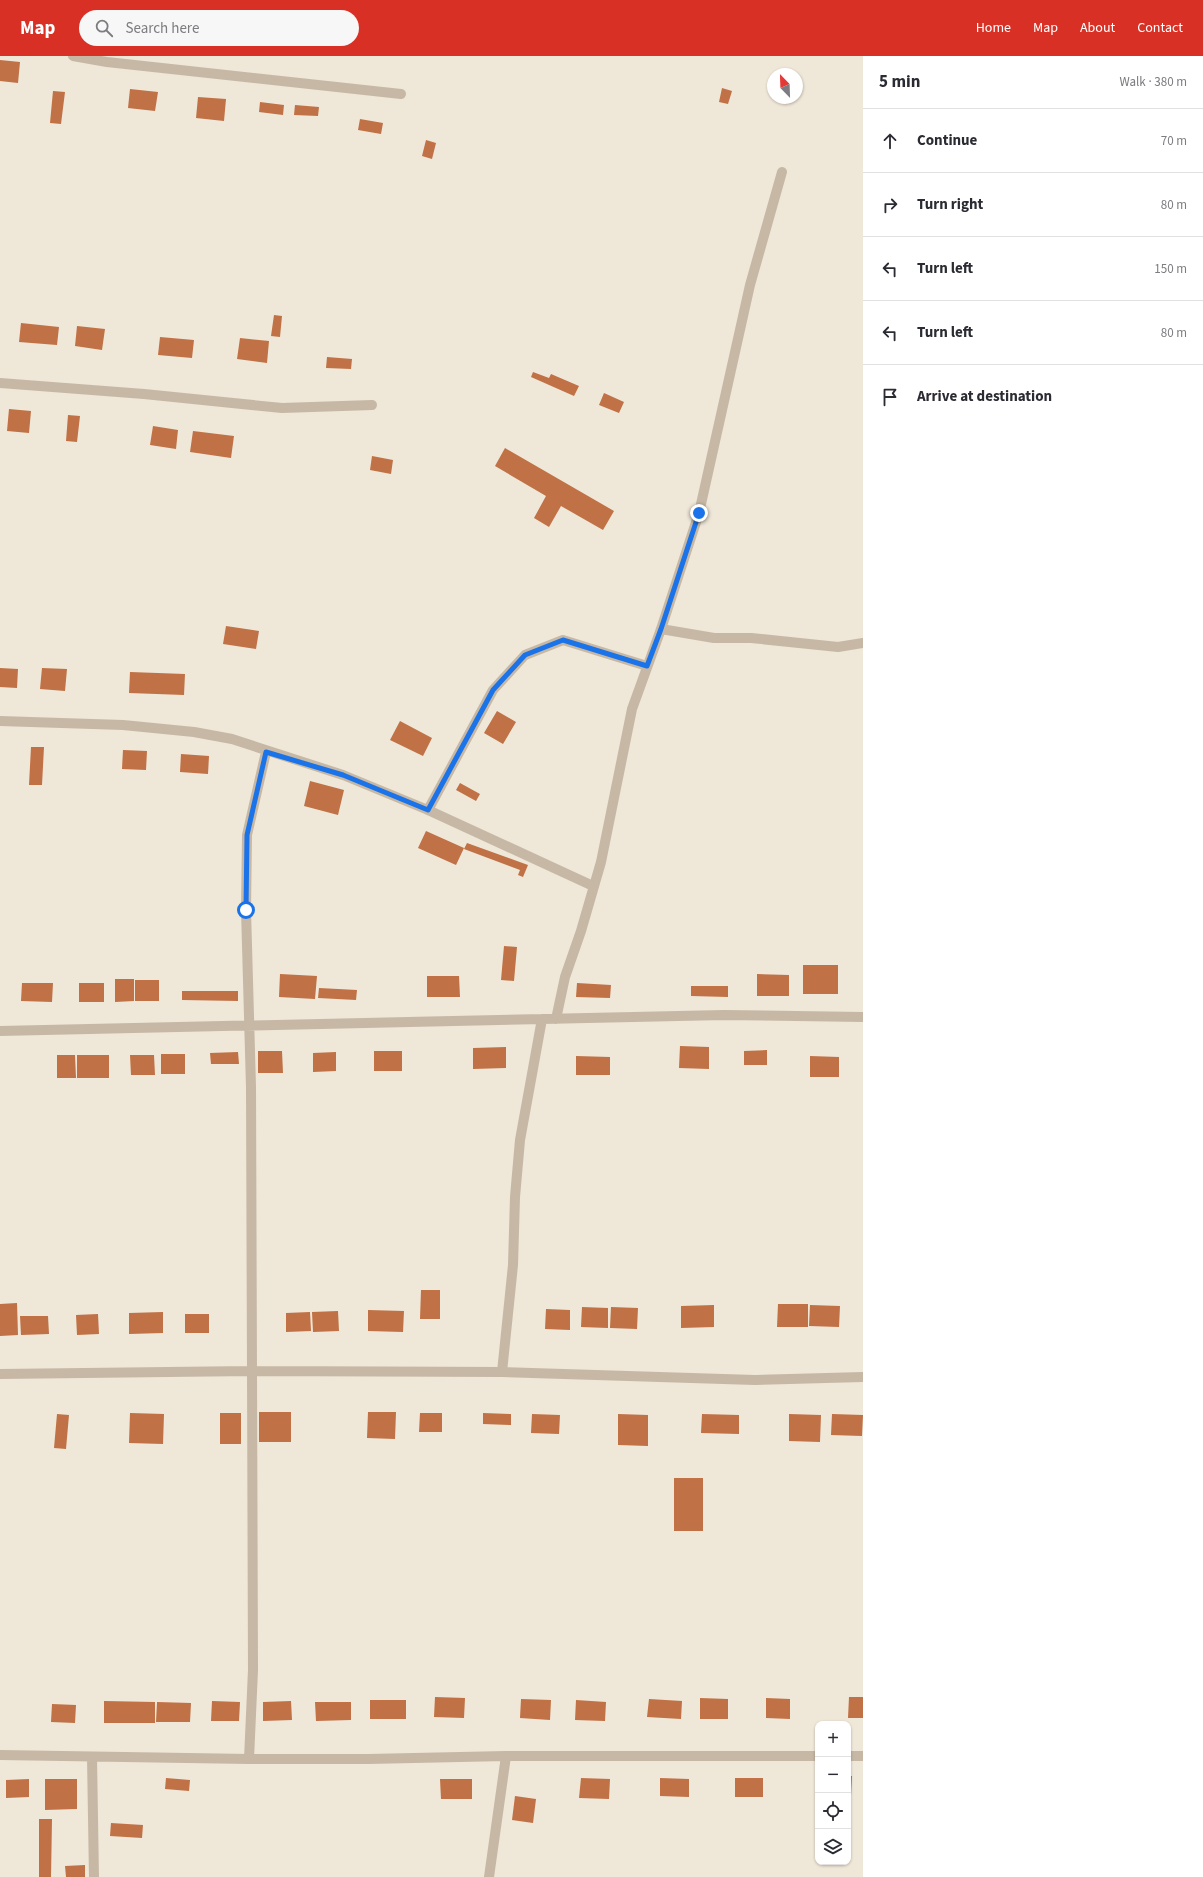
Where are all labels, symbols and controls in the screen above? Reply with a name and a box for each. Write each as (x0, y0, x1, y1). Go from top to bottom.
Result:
search box (79, 10, 359, 46)
text: Map (20, 15, 55, 42)
icon: search (93, 17, 115, 39)
text: Search here (125, 18, 199, 39)
text: Home (976, 18, 1011, 38)
text: Map (1033, 18, 1058, 38)
text: About (1080, 18, 1115, 38)
text: Contact (1137, 18, 1183, 38)
north arrow (767, 68, 803, 104)
text: 5 min (879, 70, 920, 94)
text: Walk · 380 m (1119, 73, 1187, 91)
icon: ahead (879, 130, 901, 152)
text: Continue (917, 130, 977, 151)
text: 70 m (1161, 132, 1187, 150)
icon: right (879, 194, 901, 216)
text: Turn right (917, 194, 983, 215)
text: 80 m (1161, 196, 1187, 214)
icon: left (879, 258, 901, 280)
text: Turn left (917, 258, 973, 279)
text: 150 m (1154, 260, 1187, 278)
icon: left (879, 322, 901, 344)
text: Turn left (917, 322, 973, 343)
text: 80 m (1161, 324, 1187, 342)
icon: arrive (879, 386, 901, 408)
text: Arrive at destination (917, 386, 1052, 407)
route end (690, 504, 708, 522)
route start (237, 901, 255, 919)
map controls (815, 1721, 851, 1865)
button: + (815, 1721, 851, 1757)
button: − (815, 1757, 851, 1793)
button: locate (815, 1793, 851, 1829)
button: layers (815, 1829, 851, 1865)

